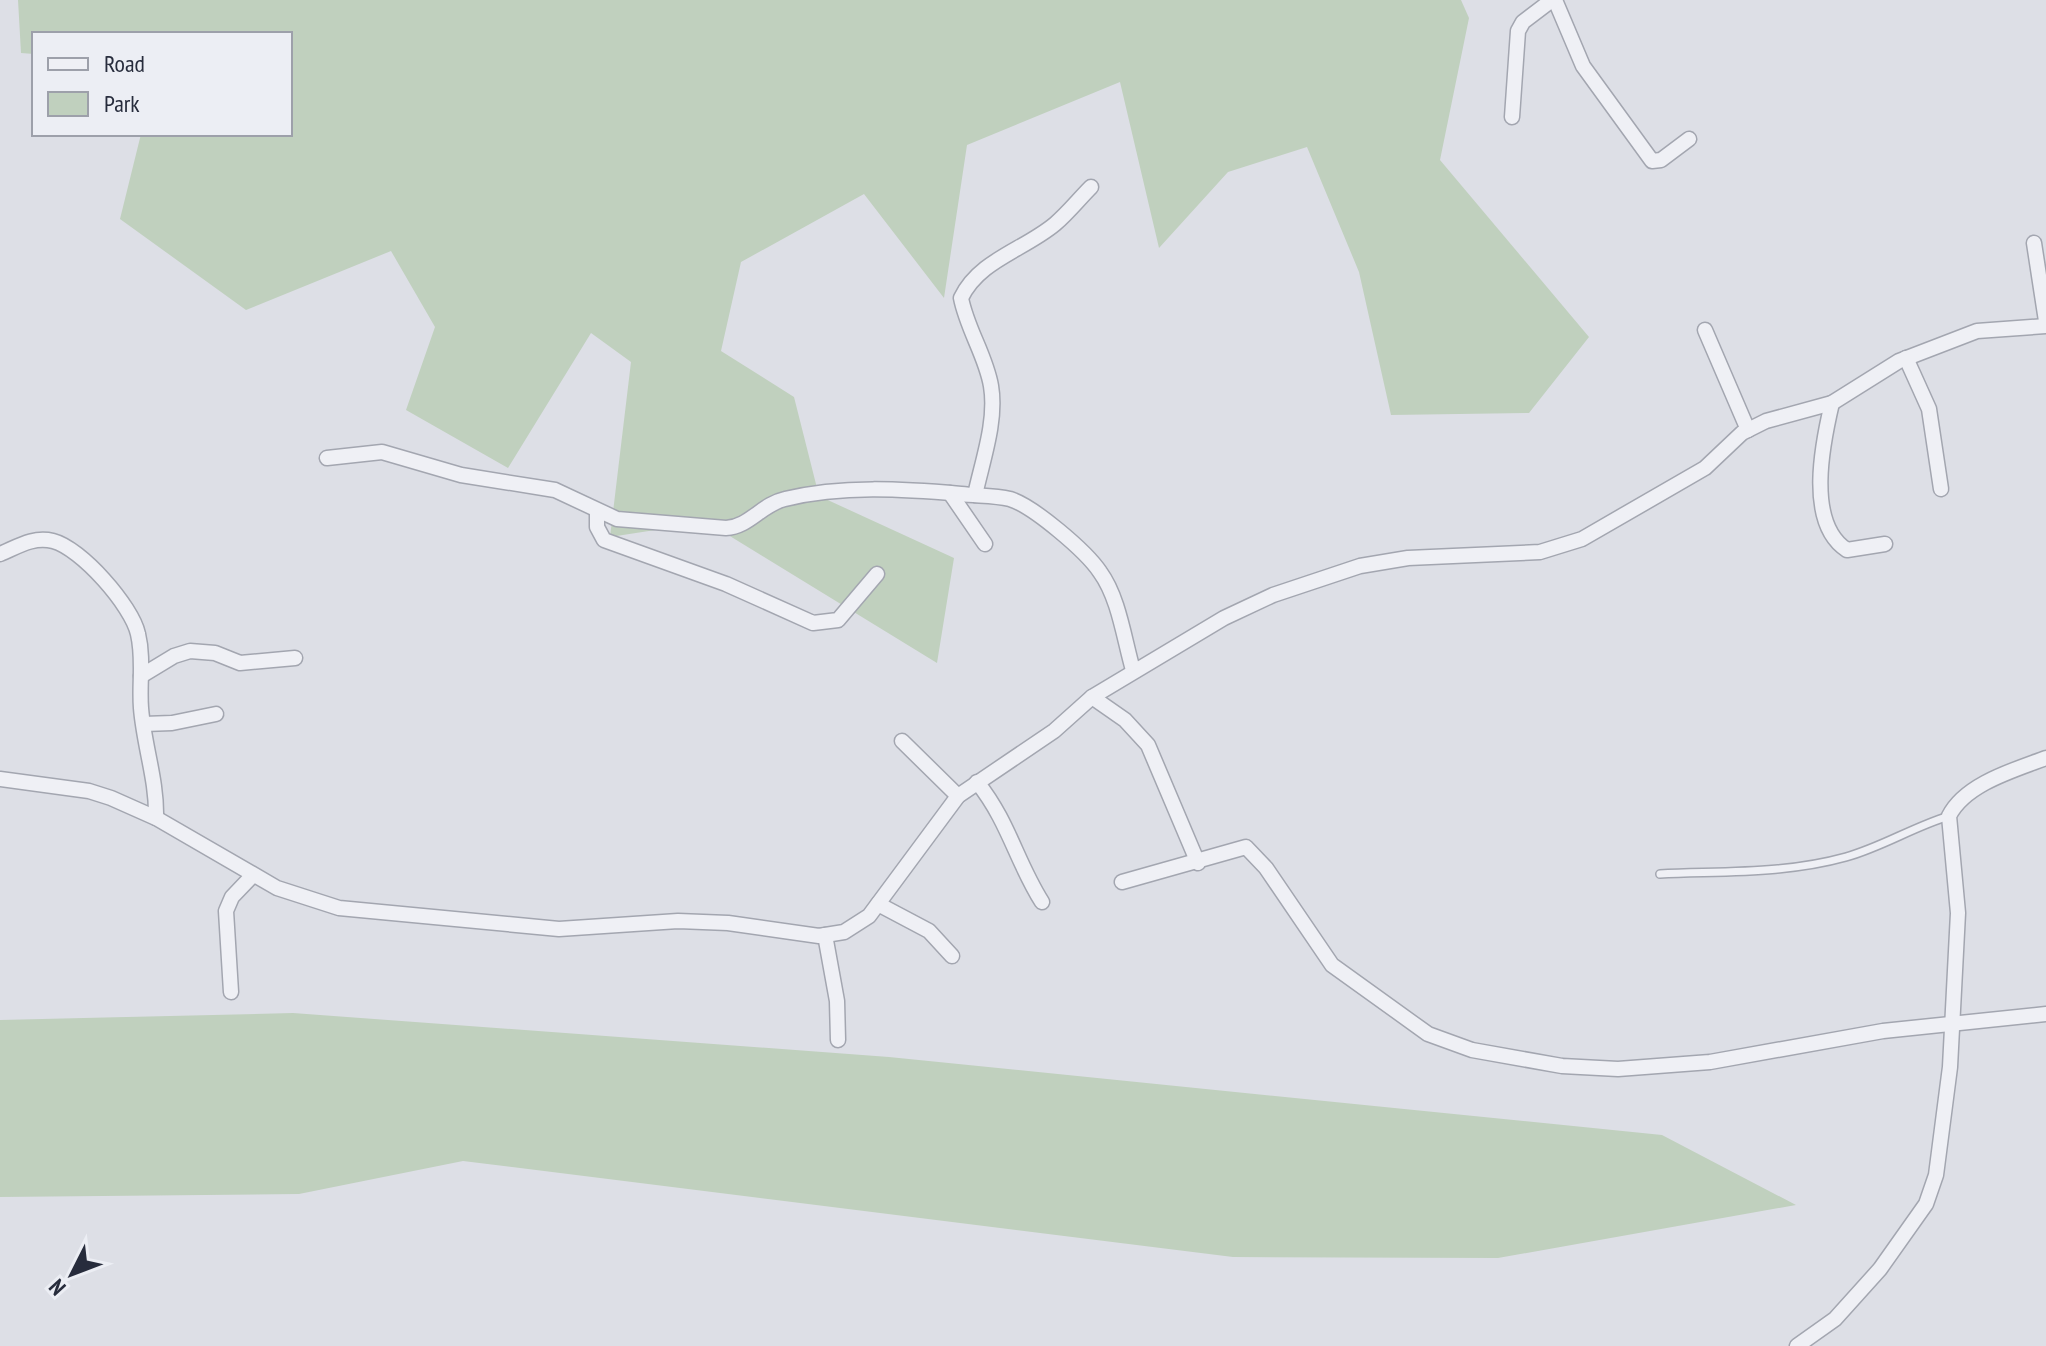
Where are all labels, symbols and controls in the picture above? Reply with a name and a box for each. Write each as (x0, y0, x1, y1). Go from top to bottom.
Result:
legend (32, 32, 292, 136)
text: Road (104, 48, 145, 79)
text: Park (104, 88, 140, 119)
north arrow (32, 1234, 112, 1314)
text: N (43, 1274, 72, 1301)

